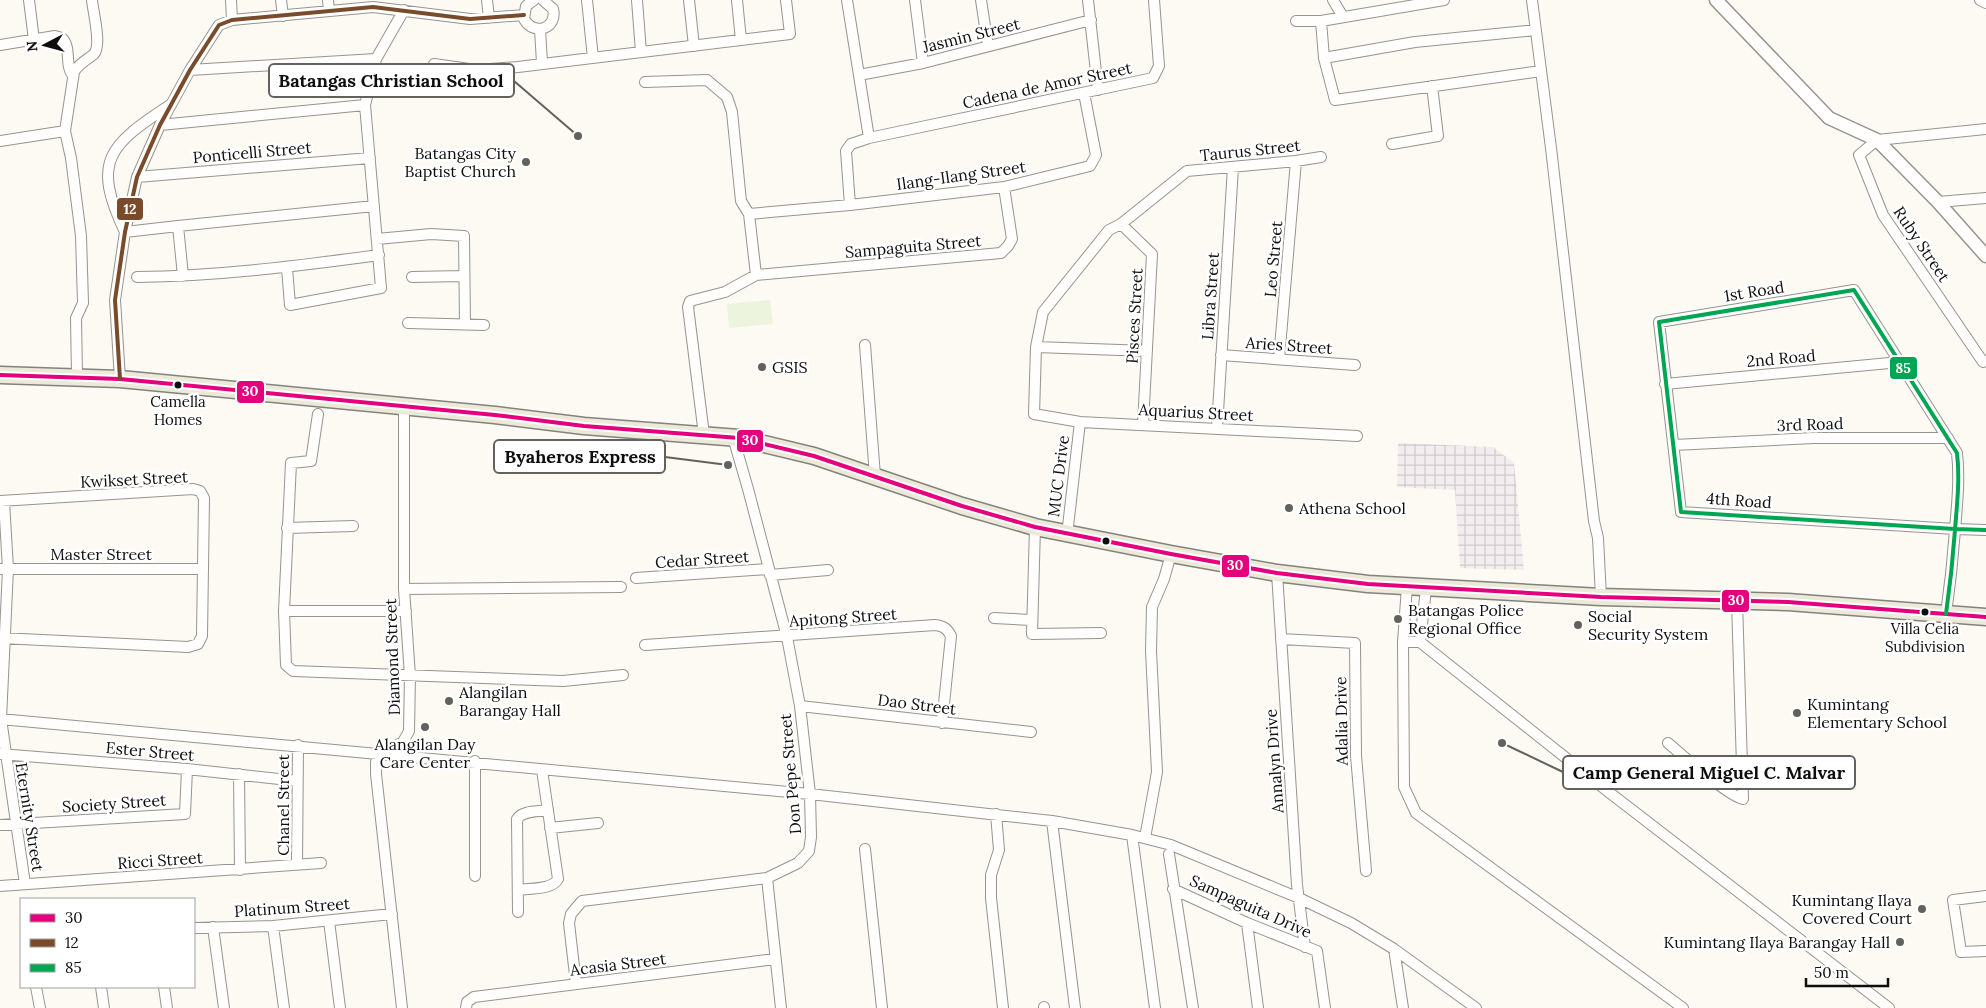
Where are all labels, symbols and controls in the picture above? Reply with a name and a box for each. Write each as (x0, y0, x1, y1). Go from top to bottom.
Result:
street label: Jasmin Street (919, 13, 1022, 57)
north arrow (20, 20, 70, 70)
text: N (23, 40, 42, 53)
street label: Cadena de Amor Street (961, 57, 1134, 113)
callout: Batangas Christian School (269, 64, 514, 97)
text: Batangas Christian School (278, 69, 504, 92)
street label: Taurus Street (1199, 135, 1302, 165)
street label: Ponticelli Street (192, 137, 313, 167)
place label: Batangas City Baptist Church (405, 143, 517, 181)
marker: Batangas City Baptist Church (520, 156, 532, 168)
street label: Ilang-Ilang Street (895, 156, 1028, 194)
line badge: 12 (116, 197, 144, 221)
text: 12 (123, 200, 137, 218)
street label: Ruby Street (1889, 202, 1955, 286)
street label: Leo Street (1260, 219, 1286, 298)
street label: Sampaguita Street (844, 230, 983, 262)
street label: Libra Street (1197, 251, 1223, 340)
street label: Pisces Street (1122, 267, 1147, 364)
street label: 1st Road (1722, 276, 1786, 306)
street label: Aries Street (1244, 332, 1334, 358)
street label: 2nd Road (1746, 345, 1817, 371)
line badge: 85 (1889, 356, 1918, 380)
place label: GSIS (772, 357, 808, 377)
text: 85 (1895, 359, 1911, 377)
marker: GSIS (756, 361, 768, 373)
marker: Camella Homes (173, 380, 183, 390)
line badge: 30 (236, 380, 265, 404)
text: 30 (242, 382, 258, 400)
place label: Camella Homes (150, 392, 206, 429)
street label: Aquarius Street (1137, 399, 1255, 425)
street label: 3rd Road (1776, 413, 1844, 435)
line badge: 30 (736, 429, 764, 453)
text: 30 (742, 431, 758, 449)
street label: MUC Drive (1043, 434, 1073, 518)
callout: Byaheros Express (494, 440, 665, 473)
text: Byaheros Express (504, 445, 656, 468)
street label: Kwikset Street (80, 466, 189, 492)
street label: 4th Road (1705, 488, 1773, 512)
place label: Athena School (1298, 498, 1406, 518)
marker: Athena School (1283, 502, 1295, 514)
unlabelled marker (1101, 536, 1111, 546)
street label: Master Street (50, 544, 153, 564)
street label: Cedar Street (654, 546, 750, 572)
line badge: 30 (1221, 554, 1250, 578)
text: 30 (1227, 556, 1243, 574)
line badge: 30 (1721, 589, 1750, 613)
text: 30 (1728, 591, 1744, 609)
street label: Diamond Street (380, 597, 404, 716)
place label: Batangas Police Regional Office (1408, 600, 1524, 638)
street label: Apitong Street (787, 603, 898, 631)
place label: Social Security System (1588, 606, 1708, 644)
marker: Villa Celia Subdivision (1920, 607, 1930, 617)
marker: Batangas Police Regional Office (1392, 613, 1404, 625)
marker: Social Security System (1572, 619, 1584, 631)
place label: Villa Celia Subdivision (1885, 619, 1965, 656)
street label: Adalia Drive (1330, 676, 1352, 767)
place label: Alangilan Barangay Hall (458, 682, 561, 720)
street label: Dao Street (877, 689, 958, 719)
place label: Kumintang Elementary School (1807, 694, 1947, 732)
marker: Alangilan Barangay Hall (443, 695, 455, 707)
marker: Kumintang Elementary School (1791, 707, 1803, 719)
street label: Annalyn Drive (1260, 708, 1288, 815)
street label: Don Pepe Street (775, 712, 805, 835)
marker: Alangilan Day Care Center (419, 721, 431, 733)
place label: Alangilan Day Care Center (374, 734, 476, 772)
street label: Ester Street (105, 737, 196, 765)
street label: Chanel Street (273, 754, 293, 856)
callout: Camp General Miguel C. Malvar (1563, 756, 1855, 789)
street label: Eternity Street (11, 761, 49, 874)
text: Camp General Miguel C. Malvar (1573, 761, 1845, 784)
street label: Society Street (61, 789, 167, 817)
street label: Ricci Street (117, 847, 204, 873)
street label: Sampaguita Drive (1187, 870, 1315, 942)
place label: Kumintang Ilaya Covered Court (1792, 890, 1913, 928)
street label: Platinum Street (233, 893, 351, 921)
legend (20, 898, 195, 988)
marker: Kumintang Ilaya Covered Court (1916, 903, 1928, 915)
text: 30 (65, 908, 83, 927)
place label: Kumintang Ilaya Barangay Hall (1663, 932, 1890, 952)
text: 12 (65, 933, 79, 952)
marker: Kumintang Ilaya Barangay Hall (1894, 936, 1906, 948)
street label: Acasia Street (568, 948, 668, 980)
scale bar (1806, 956, 1888, 988)
text: 85 (65, 958, 82, 977)
text: 50 m (1814, 963, 1849, 982)

